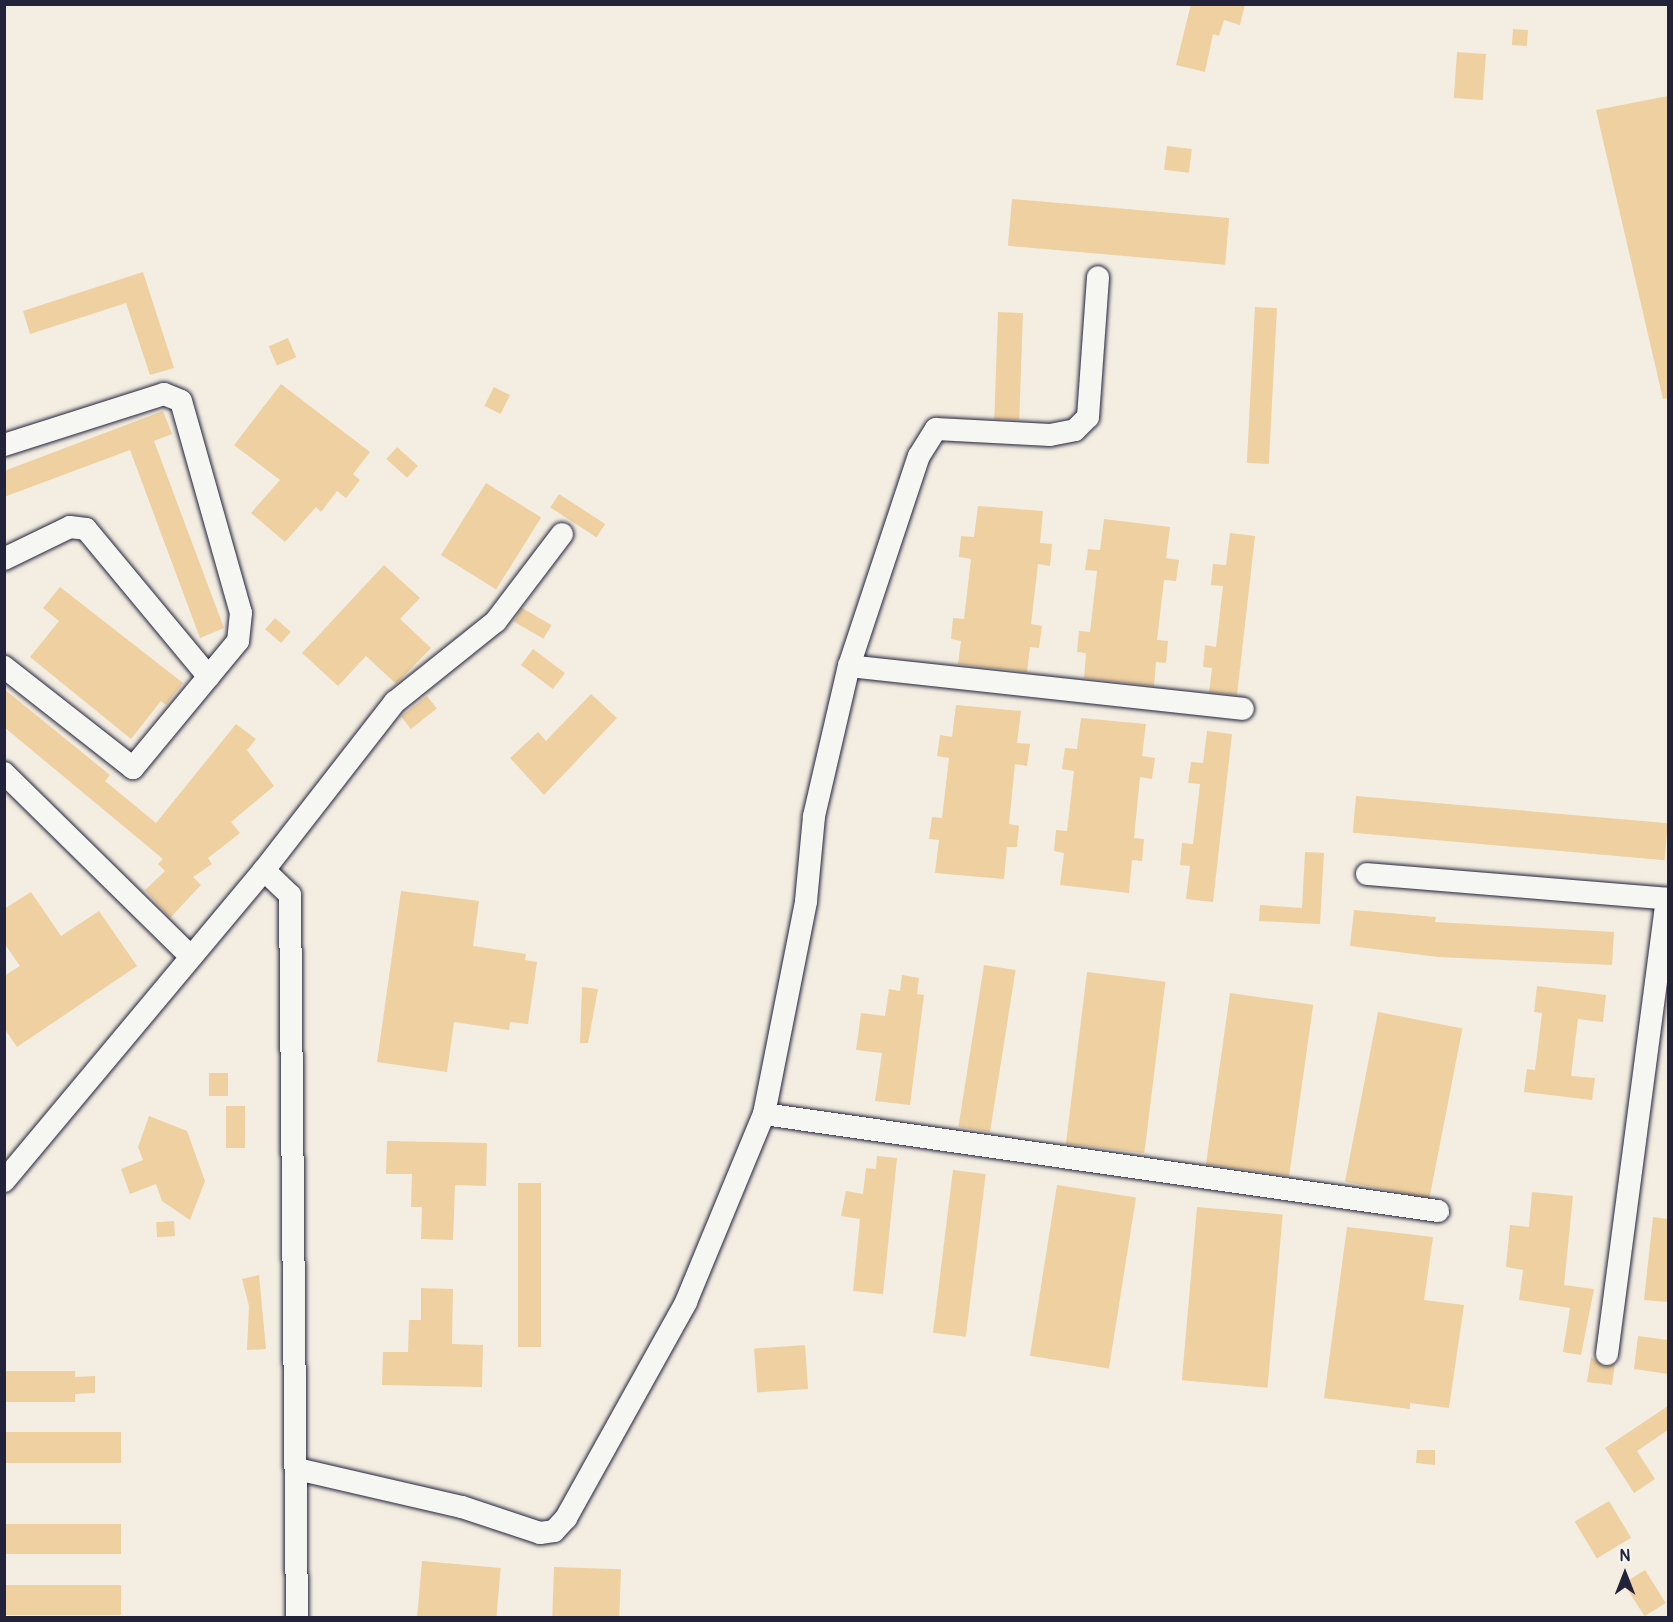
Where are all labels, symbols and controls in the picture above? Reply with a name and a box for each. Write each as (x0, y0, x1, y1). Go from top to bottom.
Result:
north arrow (1595, 1544, 1655, 1604)
text: N (1620, 1546, 1630, 1566)

